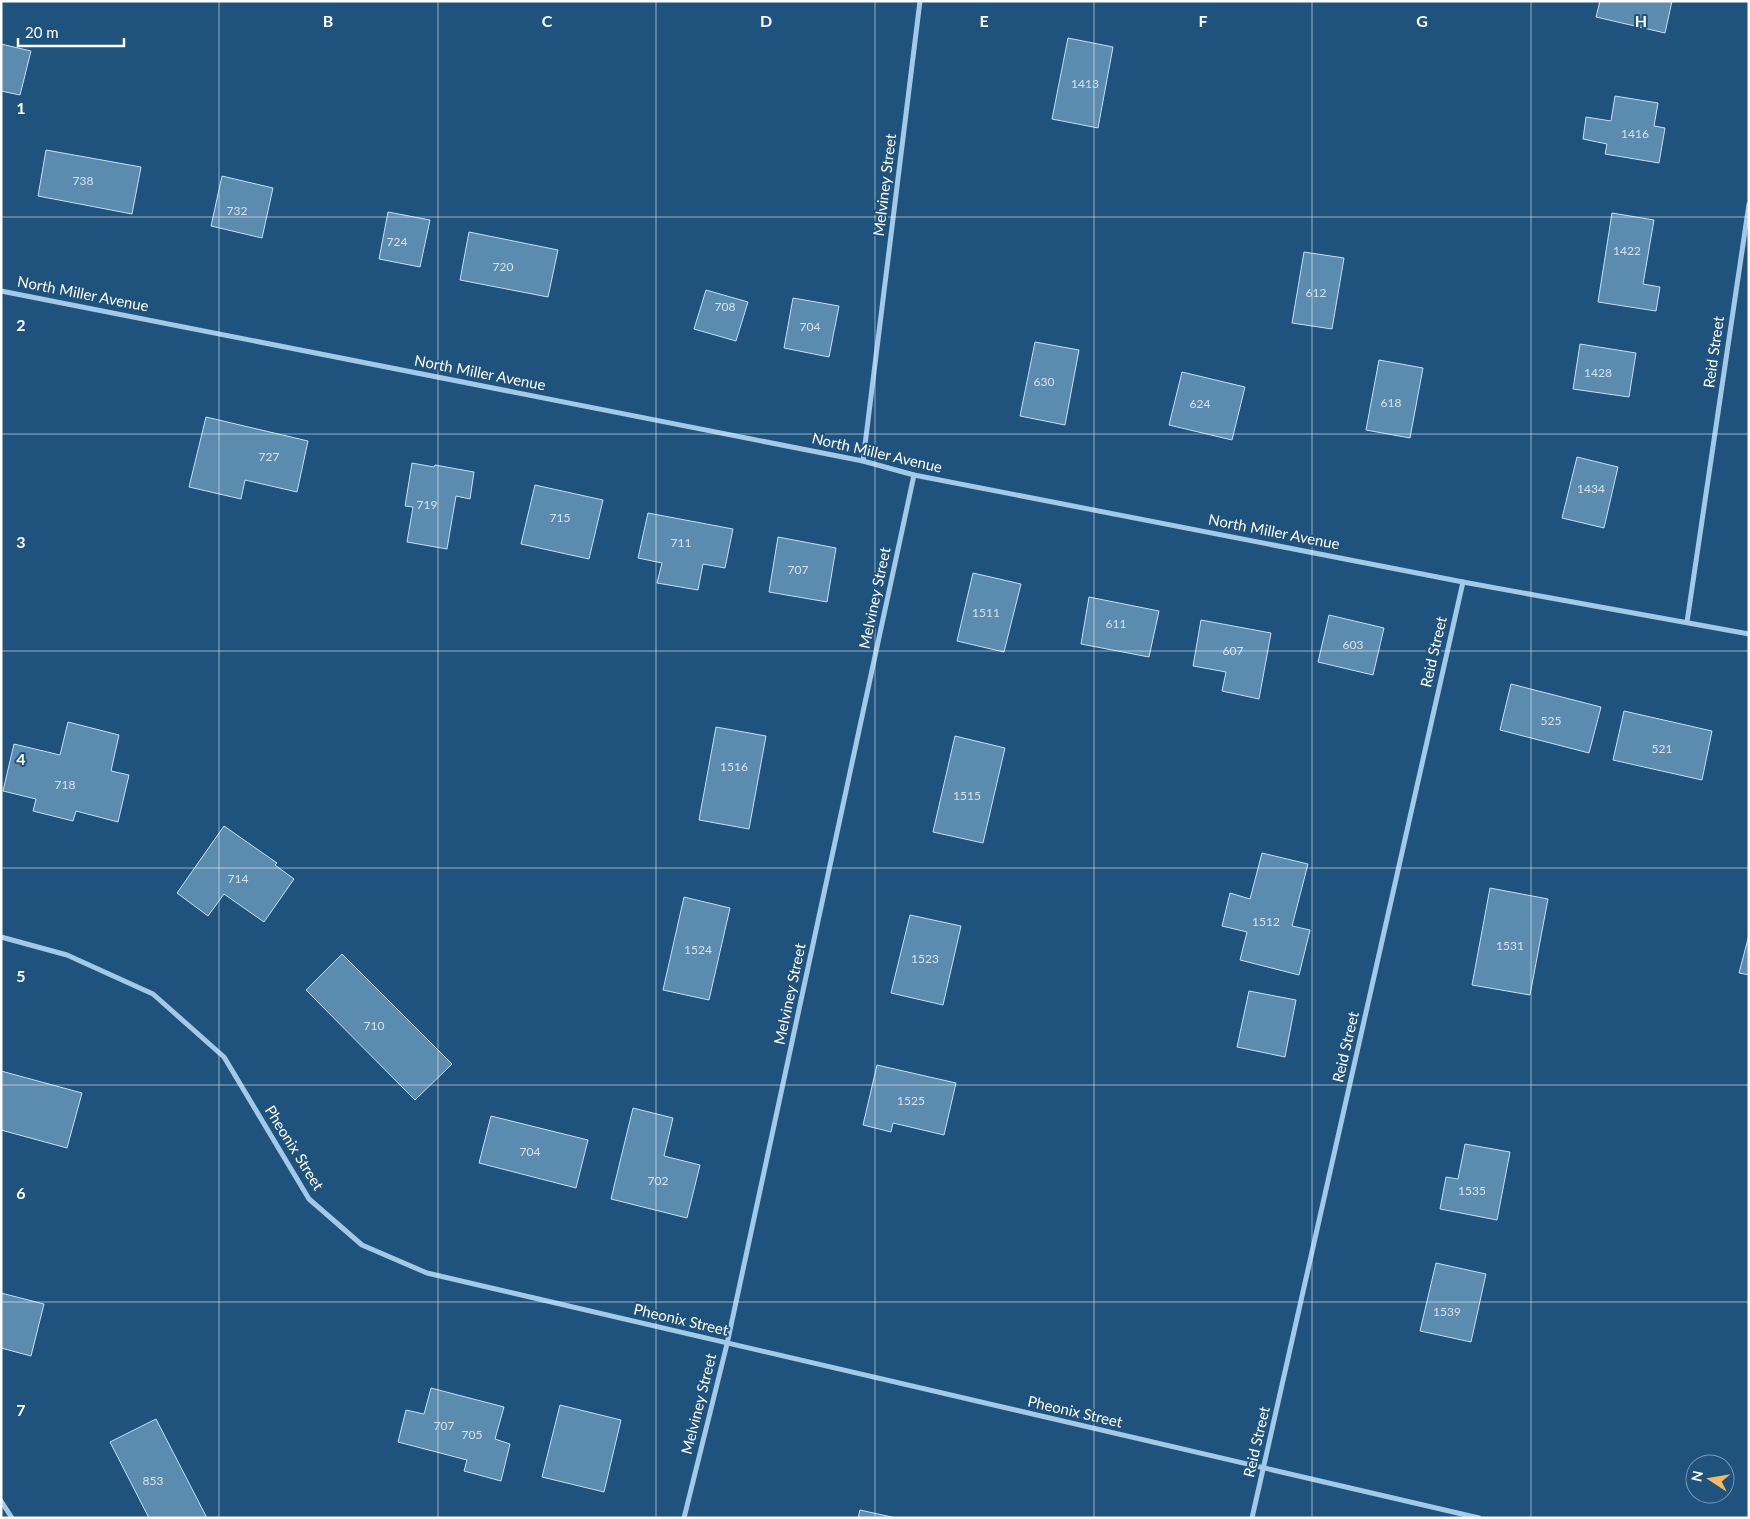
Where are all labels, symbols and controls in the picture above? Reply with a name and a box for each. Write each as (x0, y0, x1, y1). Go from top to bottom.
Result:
text: B (323, 11, 333, 30)
text: C (542, 11, 553, 30)
text: D (760, 11, 772, 30)
text: E (979, 11, 989, 30)
text: F (1198, 11, 1208, 30)
text: G (1416, 11, 1428, 30)
text: H (1635, 11, 1647, 30)
scale bar (18, 15, 124, 47)
text: 20 m (25, 23, 59, 41)
house number: 1413 (1071, 76, 1099, 91)
text: 1 (16, 98, 26, 117)
house number: 1416 (1621, 126, 1649, 141)
street label: Melviney Street (869, 132, 899, 237)
house number: 738 (73, 173, 93, 188)
house number: 732 (227, 203, 247, 218)
house number: 724 (387, 234, 407, 249)
house number: 1422 (1613, 243, 1641, 258)
house number: 720 (493, 259, 513, 274)
street label: North Miller Avenue (16, 271, 150, 315)
house number: 612 (1306, 285, 1326, 300)
house number: 708 (715, 299, 735, 314)
street label: Reid Street (1699, 314, 1727, 389)
text: 2 (16, 315, 26, 334)
house number: 704 (800, 319, 820, 334)
street label: North Miller Avenue (413, 350, 547, 394)
house number: 1428 (1584, 365, 1612, 380)
house number: 630 (1034, 374, 1054, 389)
house number: 618 (1381, 395, 1401, 410)
house number: 624 (1190, 396, 1210, 411)
street label: North Miller Avenue (810, 428, 944, 476)
house number: 727 (259, 449, 279, 464)
house number: 1434 (1577, 481, 1605, 496)
house number: 719 (417, 497, 437, 512)
street label: North Miller Avenue (1207, 509, 1341, 553)
house number: 715 (550, 510, 570, 525)
text: 3 (16, 532, 26, 551)
house number: 711 (671, 535, 691, 550)
street label: Melviney Street (854, 545, 894, 650)
house number: 707 (788, 562, 808, 577)
house number: 1511 (972, 605, 1000, 620)
street label: Reid Street (1416, 614, 1450, 689)
house number: 611 (1106, 616, 1126, 631)
house number: 603 (1343, 637, 1363, 652)
house number: 607 (1223, 643, 1243, 658)
house number: 525 (1541, 713, 1561, 728)
house number: 521 (1652, 741, 1672, 756)
text: 4 (16, 749, 26, 768)
house number: 1516 (720, 759, 748, 774)
house number: 718 (55, 777, 75, 792)
house number: 1515 (953, 788, 981, 803)
house number: 714 (228, 871, 248, 886)
house number: 1512 (1252, 914, 1280, 929)
house number: 1531 (1496, 938, 1524, 953)
street label: Melviney Street (769, 941, 809, 1046)
house number: 1524 (684, 942, 712, 957)
house number: 1523 (911, 951, 939, 966)
text: 5 (16, 966, 26, 985)
street label: Reid Street (1328, 1009, 1362, 1084)
house number: 710 (364, 1018, 384, 1033)
house number: 1525 (897, 1093, 925, 1108)
street label: Pheonix Street (262, 1102, 328, 1194)
house number: 704 (520, 1144, 540, 1159)
house number: 702 (648, 1173, 668, 1188)
text: 6 (16, 1183, 26, 1202)
house number: 1535 (1458, 1183, 1486, 1198)
street label: Pheonix Street (632, 1299, 731, 1339)
house number: 1539 (1433, 1304, 1461, 1319)
street label: Melviney Street (677, 1351, 719, 1456)
street label: Pheonix Street (1026, 1391, 1125, 1431)
text: 7 (16, 1400, 26, 1419)
street label: Reid Street (1239, 1404, 1273, 1479)
house number: 707 (434, 1418, 454, 1433)
house number: 705 (462, 1427, 482, 1442)
north arrow (1685, 1454, 1735, 1504)
text: N (1687, 1469, 1706, 1483)
house number: 853 (143, 1473, 163, 1488)

